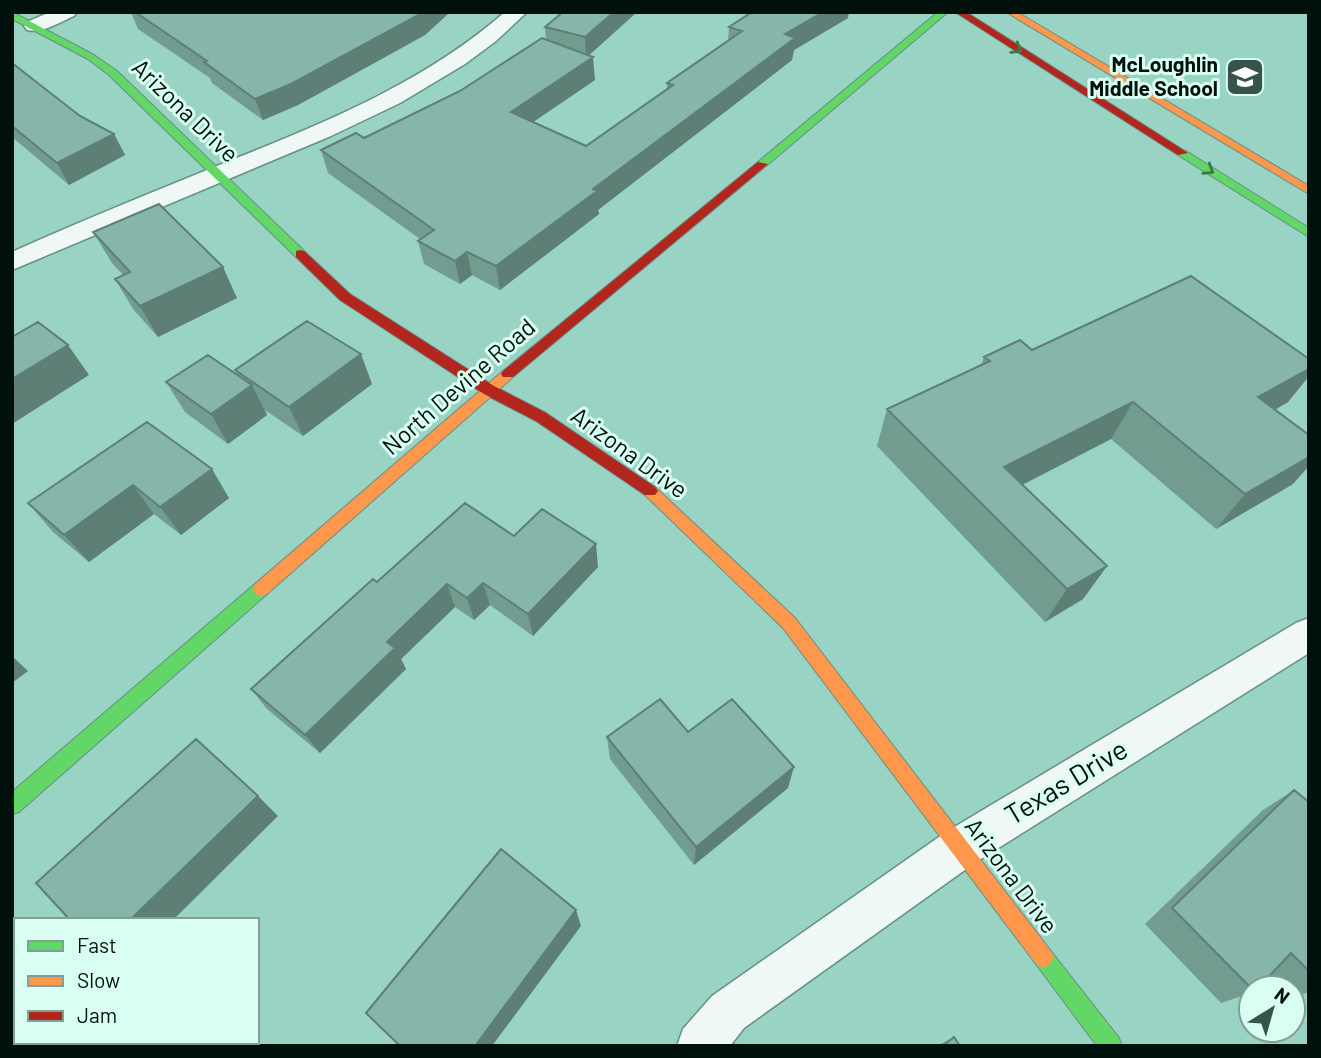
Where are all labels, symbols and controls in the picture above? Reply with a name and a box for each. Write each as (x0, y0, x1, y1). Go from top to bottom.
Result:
one-way arrow (1009, 40, 1022, 53)
place label: McLoughlin Middle School (1089, 51, 1218, 100)
street label: Arizona Drive (127, 52, 245, 168)
school or university icon: McLoughlin Middle School (1224, 56, 1266, 98)
one-way arrow (1202, 162, 1215, 175)
street label: North Devine Road (376, 312, 540, 460)
street label: Arizona Drive (566, 400, 694, 504)
street label: Texas Drive (998, 731, 1133, 831)
street label: Arizona Drive (959, 812, 1065, 938)
legend (14, 918, 259, 1044)
text: Fast (77, 932, 117, 957)
text: Slow (77, 967, 120, 992)
north arrow (1237, 974, 1307, 1044)
text: N (1271, 982, 1295, 1008)
text: Jam (77, 1002, 117, 1027)

